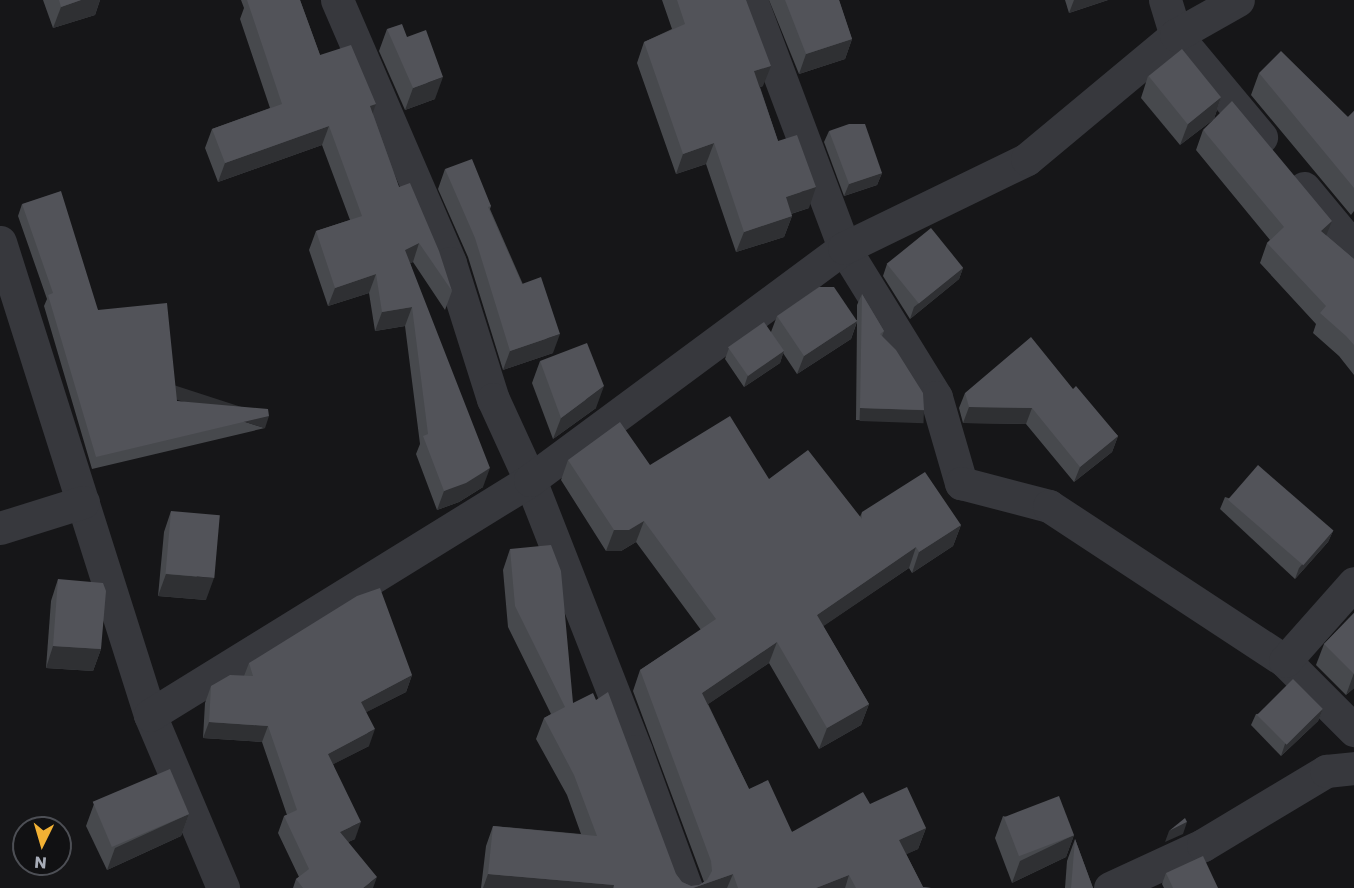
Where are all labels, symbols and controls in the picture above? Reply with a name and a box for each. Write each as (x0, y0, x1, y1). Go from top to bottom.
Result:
north arrow (12, 816, 72, 876)
text: N (34, 850, 48, 874)

